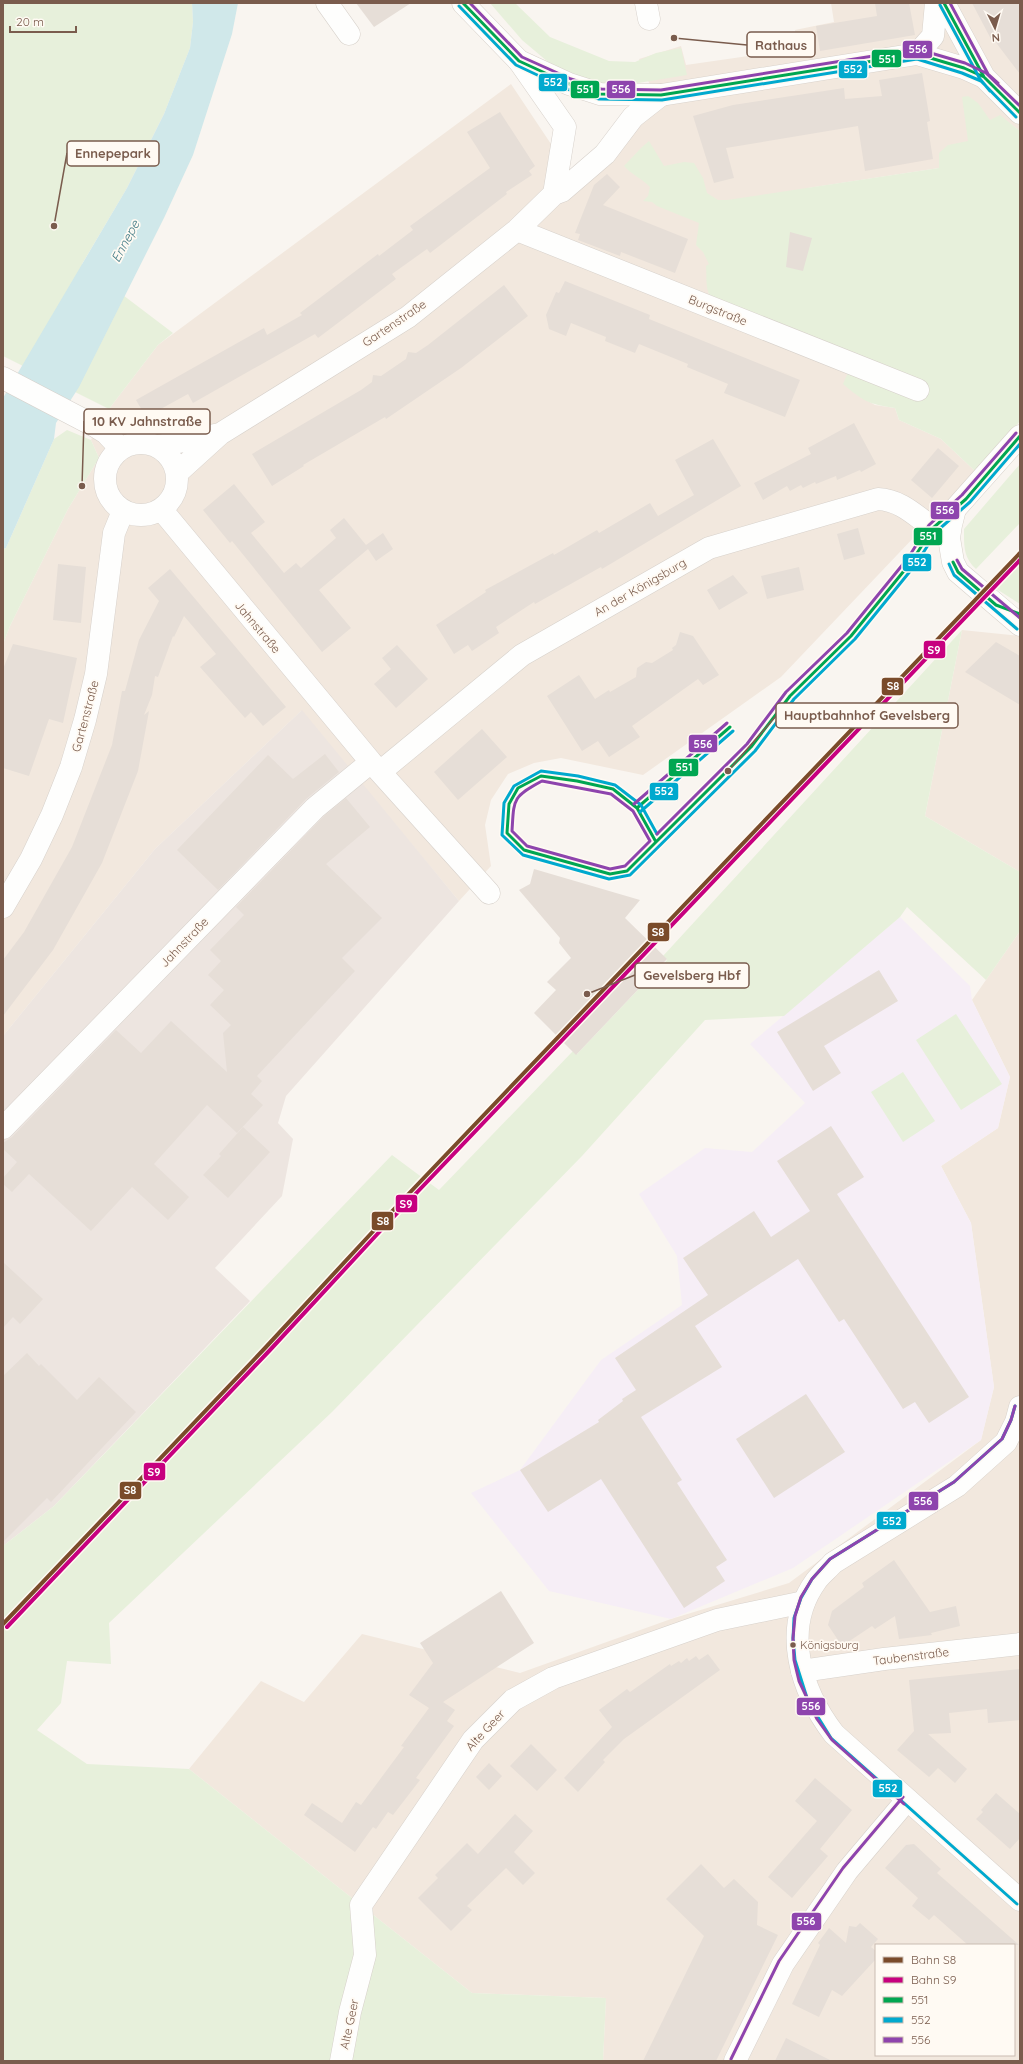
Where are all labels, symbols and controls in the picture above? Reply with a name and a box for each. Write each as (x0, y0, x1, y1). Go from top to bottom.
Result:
scale bar (10, 8, 76, 34)
north arrow (975, 8, 1015, 48)
text: 20 m (16, 14, 44, 29)
text: N (991, 31, 1001, 45)
callout: Rathaus (747, 32, 815, 57)
text: Rathaus (755, 37, 807, 53)
line badge: 556 (902, 40, 933, 59)
text: 556 (909, 42, 927, 56)
line badge: 551 (871, 49, 902, 68)
text: 551 (879, 52, 895, 66)
line badge: 552 (838, 60, 868, 79)
text: 552 (844, 62, 862, 76)
line badge: 552 (538, 73, 568, 92)
text: 552 (544, 75, 562, 89)
line badge: 551 (570, 80, 600, 99)
line badge: 556 (606, 80, 636, 99)
text: 551 (577, 82, 593, 96)
text: 556 (612, 82, 630, 96)
callout: Ennepepark (67, 141, 159, 166)
text: Ennepepark (75, 145, 151, 161)
water label: Ennepe (107, 217, 143, 265)
street label: Burgstraße (686, 291, 750, 329)
street label: Gartenstraße (359, 296, 429, 350)
callout: 10 KV Jahnstraße (84, 409, 210, 434)
text: 10 KV Jahnstraße (92, 413, 202, 429)
line badge: 556 (930, 501, 960, 520)
text: 556 (936, 503, 954, 517)
line badge: 551 (913, 527, 943, 546)
text: 551 (920, 529, 936, 543)
line badge: 552 (902, 553, 932, 572)
street label: An der Königsburg (591, 555, 689, 619)
text: 552 (908, 555, 926, 569)
street label: Jahnstraße (232, 598, 284, 656)
line badge: S9 (923, 640, 946, 659)
text: S9 (928, 643, 940, 657)
line badge: S8 (881, 677, 904, 696)
street label: Gartenstraße (68, 678, 102, 753)
text: S8 (887, 679, 899, 693)
callout: Hauptbahnhof Gevelsberg (776, 703, 958, 728)
text: Hauptbahnhof Gevelsberg (784, 707, 950, 723)
line badge: 556 (688, 734, 718, 753)
text: 556 (694, 737, 712, 751)
line badge: 551 (668, 758, 699, 777)
text: 551 (676, 760, 692, 774)
line badge: 552 (649, 782, 679, 801)
text: 552 (655, 784, 673, 798)
street label: Jahnstraße (157, 914, 212, 970)
line badge: S8 (647, 922, 670, 942)
text: S8 (652, 925, 664, 939)
callout: Gevelsberg Hbf (635, 963, 749, 988)
text: Gevelsberg Hbf (643, 967, 741, 983)
line badge: S9 (395, 1194, 418, 1213)
text: S9 (400, 1197, 412, 1211)
line badge: S8 (371, 1211, 394, 1231)
text: S8 (377, 1214, 389, 1228)
line badge: S9 (143, 1462, 166, 1481)
text: S9 (148, 1465, 160, 1479)
line badge: S8 (119, 1481, 142, 1500)
text: S8 (124, 1483, 136, 1497)
line badge: 556 (908, 1491, 939, 1511)
text: 556 (914, 1494, 932, 1508)
line badge: 552 (876, 1511, 907, 1530)
text: 552 (883, 1514, 901, 1528)
place label: Königsburg (800, 1638, 859, 1652)
marker: Königsburg (788, 1640, 798, 1650)
street label: Taubenstraße (872, 1644, 950, 1668)
line badge: 556 (796, 1697, 826, 1716)
text: 556 (802, 1699, 820, 1713)
street label: Alte Geer (462, 1706, 508, 1754)
line badge: 552 (872, 1779, 903, 1798)
text: 552 (879, 1781, 897, 1795)
line badge: 556 (791, 1912, 822, 1931)
text: 556 (797, 1914, 815, 1928)
legend (875, 1944, 1015, 2056)
text: Bahn S8 (911, 1952, 956, 1967)
text: Bahn S9 (911, 1972, 957, 1987)
text: 551 (911, 1992, 929, 2007)
street label: Alte Geer (336, 1997, 362, 2051)
text: 552 (911, 2012, 931, 2027)
text: 556 (911, 2032, 931, 2047)

